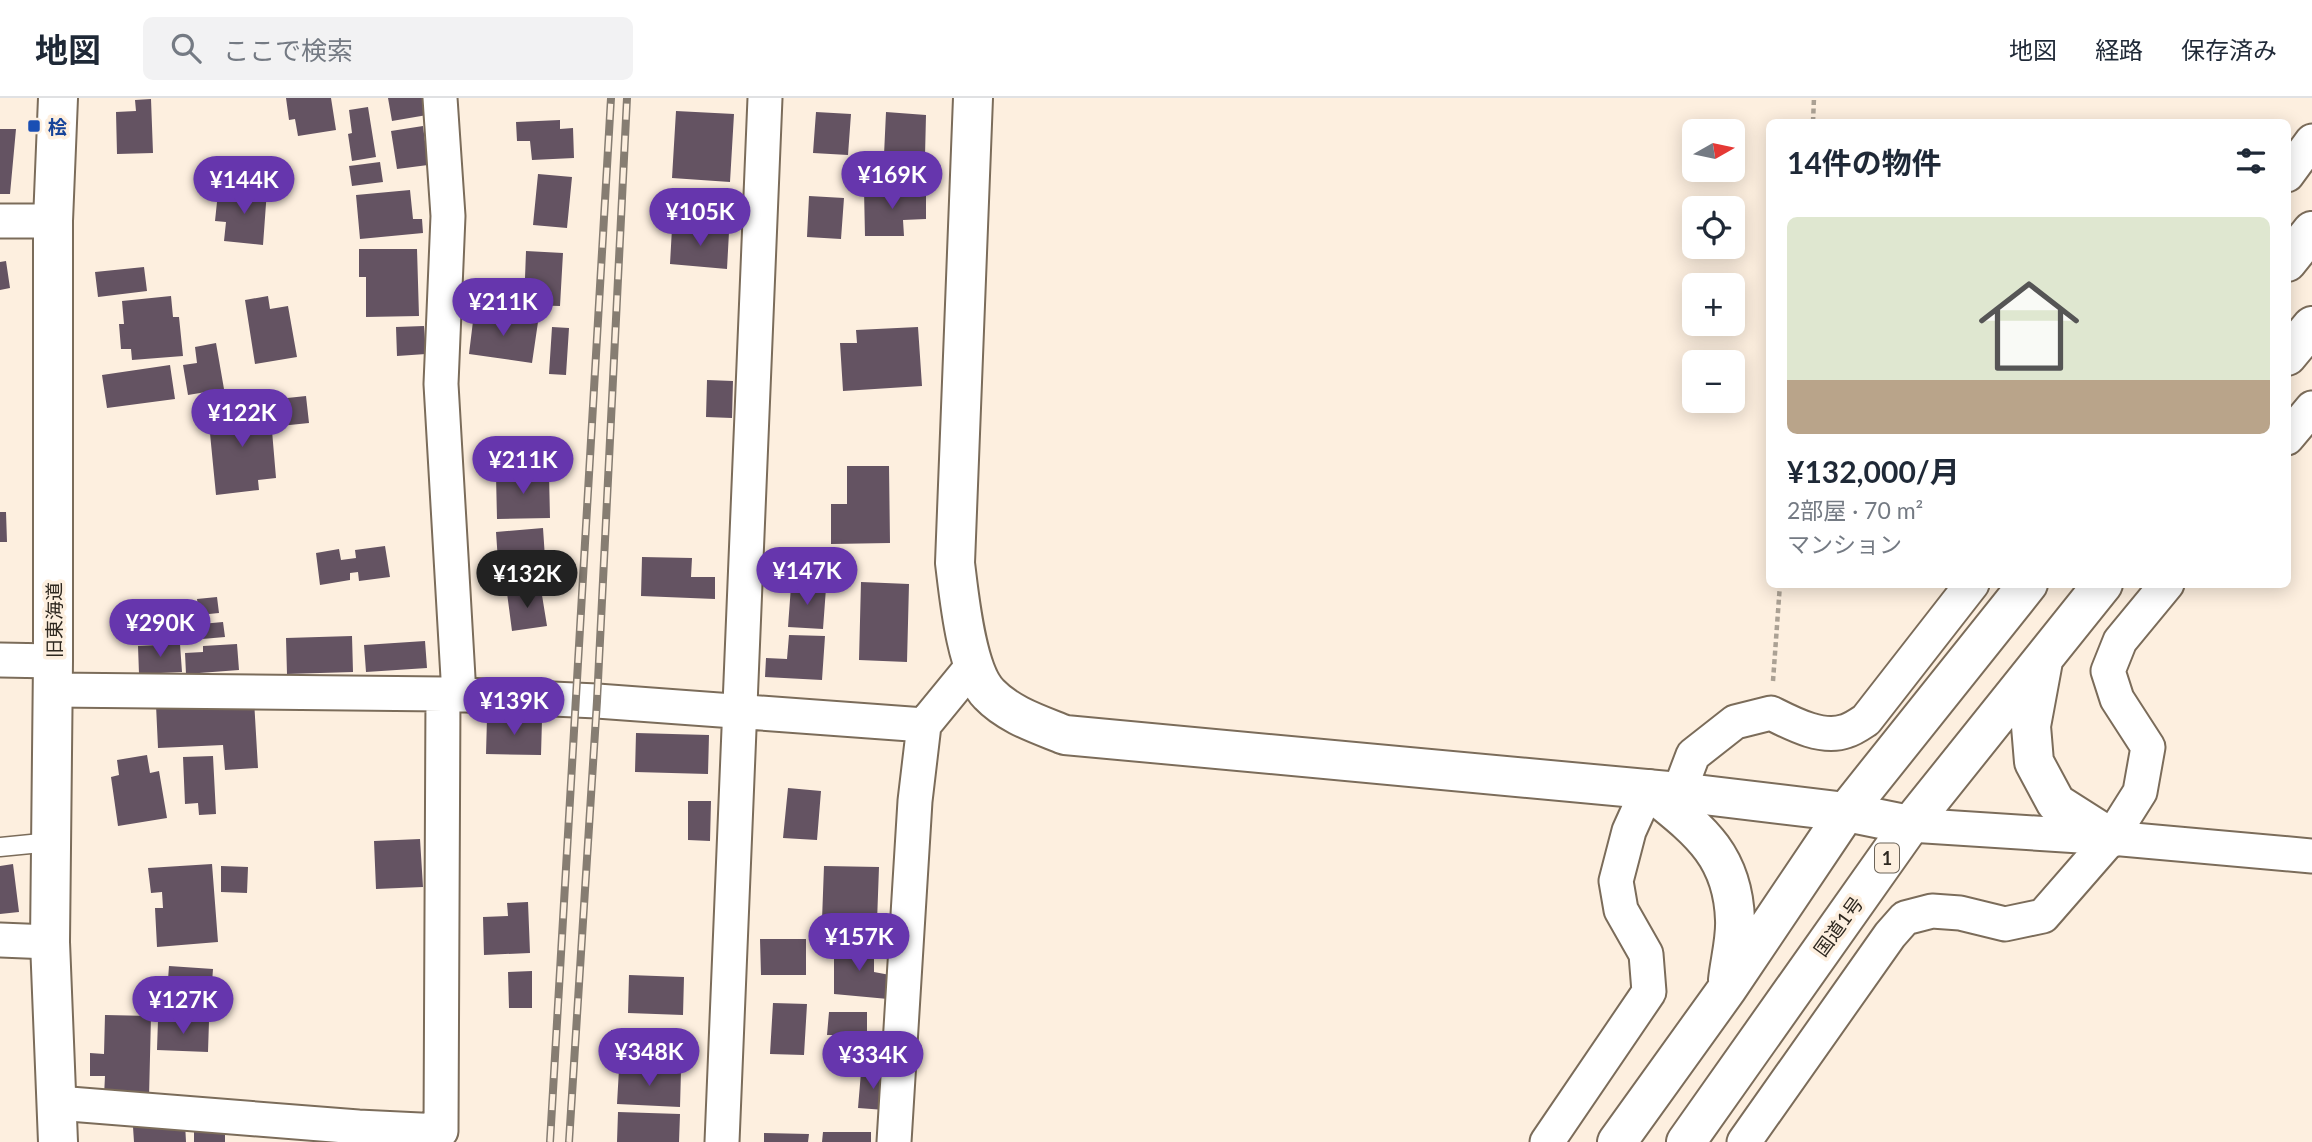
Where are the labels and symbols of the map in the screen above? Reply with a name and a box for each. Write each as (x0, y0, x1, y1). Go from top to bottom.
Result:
place label: 桧 (48, 115, 67, 138)
marker: 桧 (26, 118, 42, 134)
north arrow (1682, 119, 1745, 182)
pin: ¥169K (843, 152, 941, 211)
pin: ¥144K (195, 156, 293, 216)
pin: ¥105K (651, 188, 749, 248)
pin: ¥211K (454, 278, 552, 338)
pin: ¥122K (193, 390, 291, 449)
pin: ¥211K (474, 436, 572, 496)
pin: ¥147K (758, 547, 856, 607)
pin: ¥132K (478, 550, 576, 610)
street label: 旧東海道 (42, 582, 65, 658)
pin: ¥290K (111, 600, 209, 659)
pin: ¥139K (465, 678, 563, 737)
road number: 1 (1875, 844, 1899, 872)
street label: 国道1号 (1809, 892, 1867, 960)
pin: ¥157K (810, 914, 908, 973)
pin: ¥127K (134, 976, 232, 1036)
pin: ¥348K (600, 1028, 698, 1088)
pin: ¥334K (824, 1032, 922, 1091)

